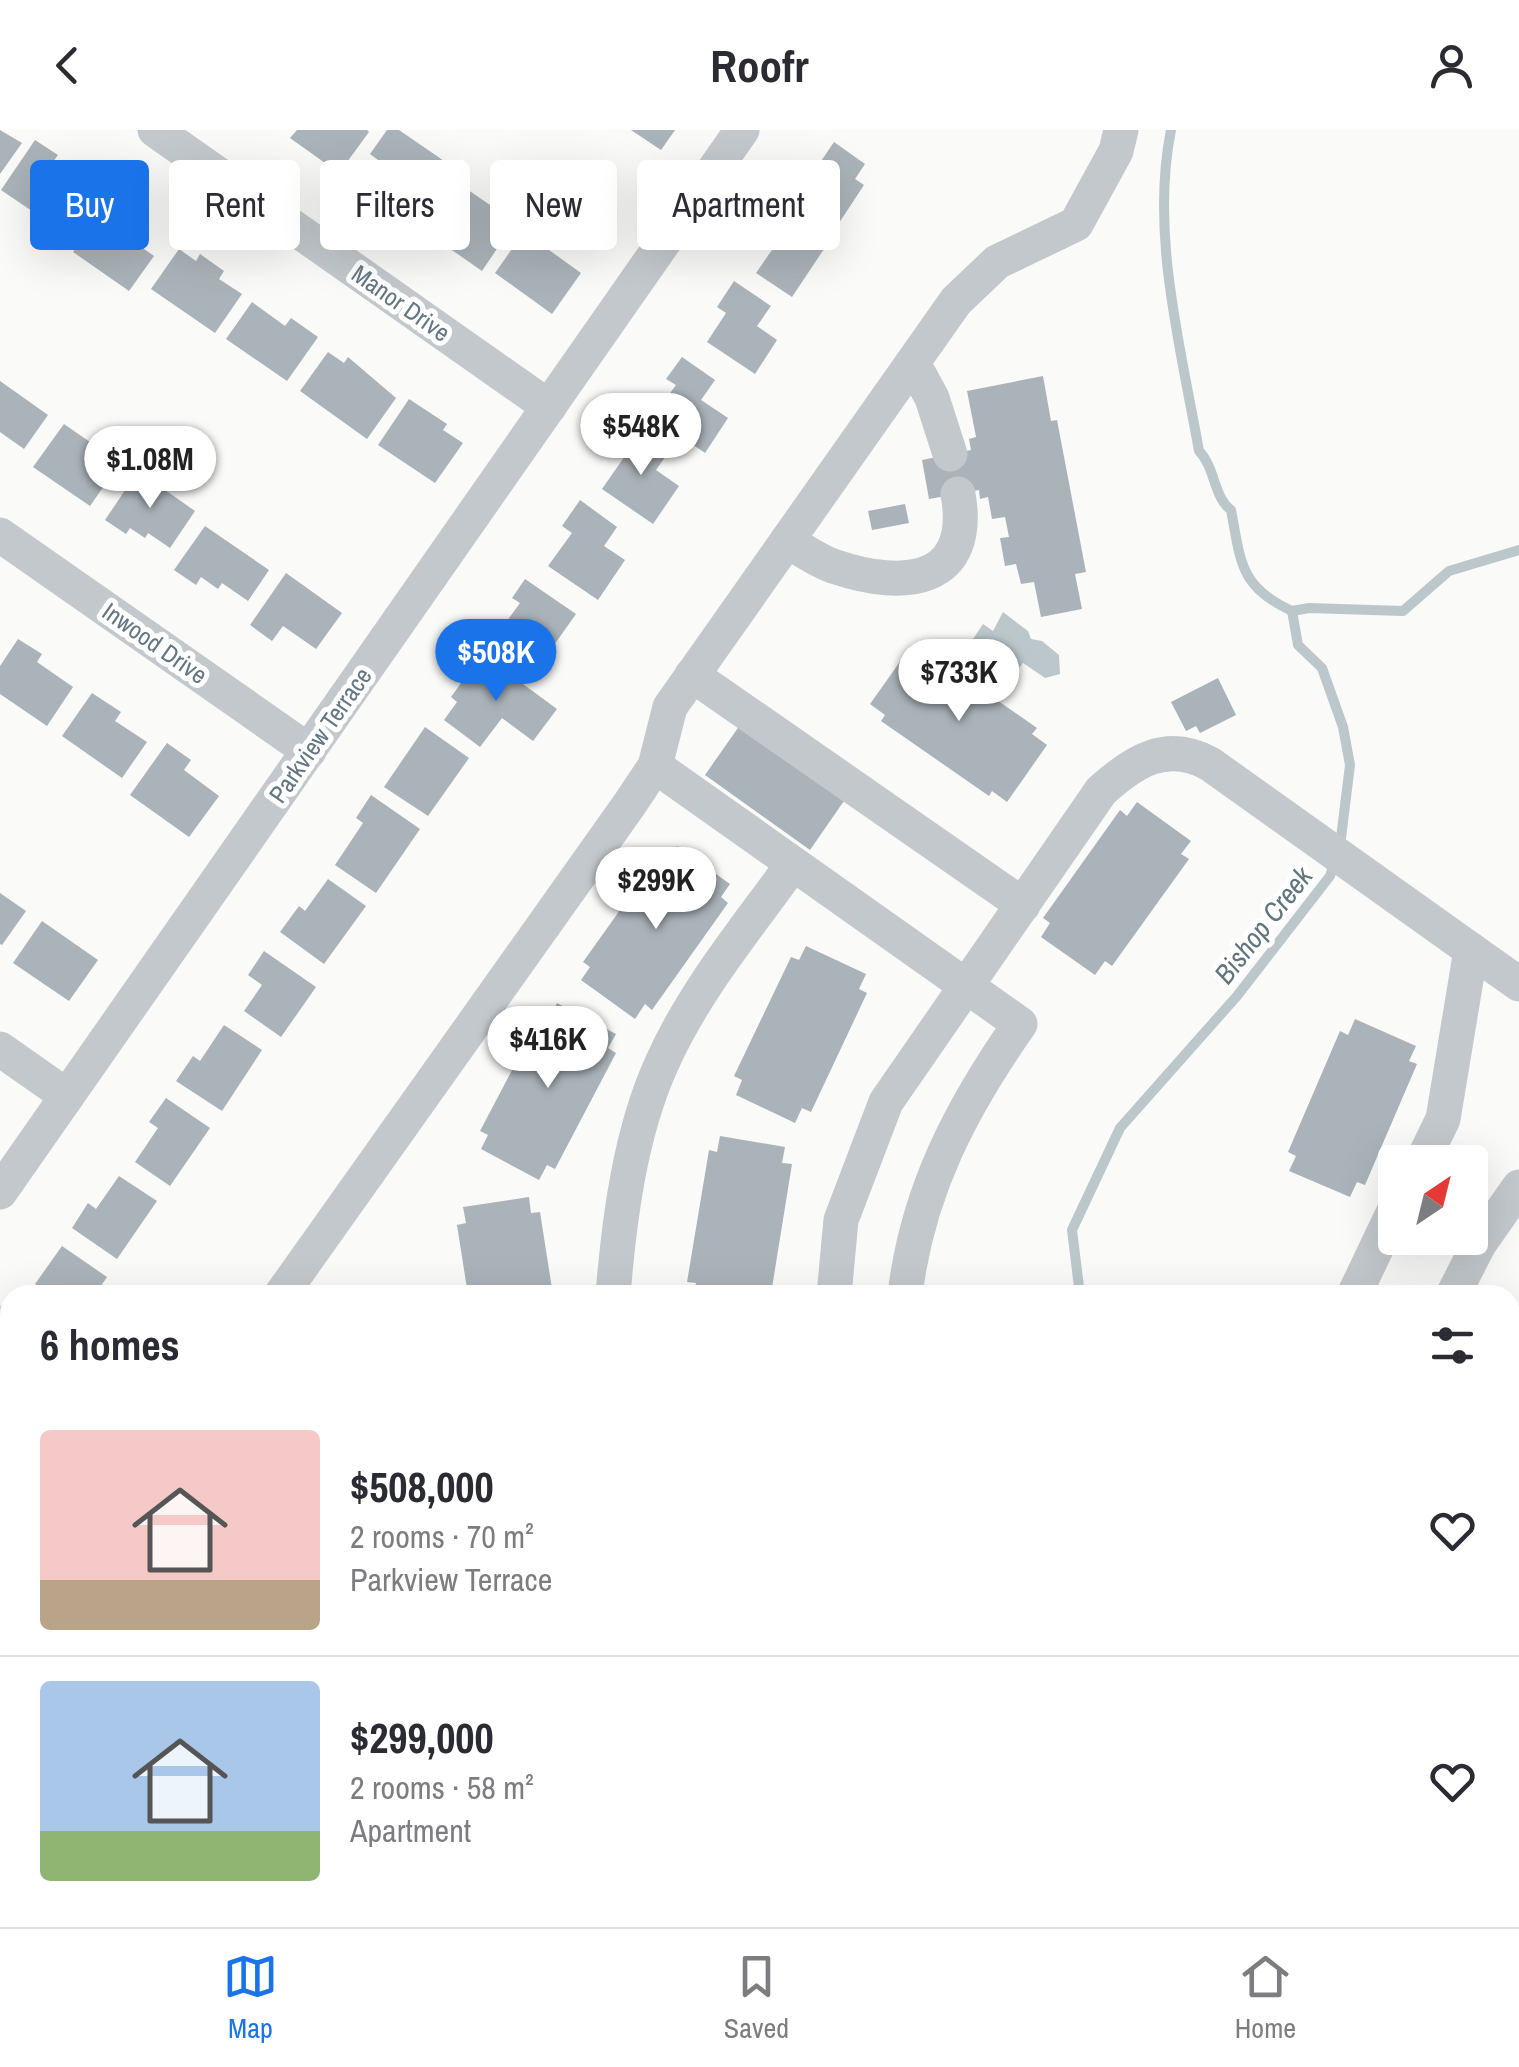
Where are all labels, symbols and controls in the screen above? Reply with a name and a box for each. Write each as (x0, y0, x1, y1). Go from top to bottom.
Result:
text: Roofr (710, 35, 809, 96)
icon: back (40, 38, 95, 93)
icon: person (1424, 38, 1479, 93)
chip: Buy (30, 160, 149, 250)
chip: Rent (169, 160, 300, 250)
chip: Filters (320, 160, 470, 250)
chip: New (490, 160, 617, 250)
chip: Apartment (637, 160, 840, 250)
street label: Manor Drive (345, 257, 457, 349)
pin: $548K (571, 393, 711, 478)
text: $548K (602, 404, 680, 447)
pin: $1.08M (69, 426, 231, 511)
text: $1.08M (106, 437, 194, 480)
street label: Inwood Drive (96, 594, 214, 692)
pin: $508K (426, 619, 566, 704)
text: $508K (457, 630, 535, 673)
pin: $733K (889, 639, 1029, 724)
text: $733K (920, 650, 998, 693)
street label: Parkview Terrace (261, 661, 379, 809)
pin: $299K (586, 847, 726, 932)
water label: Bishop Creek (1205, 857, 1322, 992)
text: $299K (617, 858, 695, 901)
pin: $416K (478, 1006, 618, 1091)
text: $416K (509, 1017, 587, 1060)
north arrow (1378, 1145, 1488, 1255)
map controls (1378, 1145, 1488, 1255)
text: 6 homes (40, 1317, 180, 1373)
icon: filters (1425, 1318, 1480, 1373)
text: $508,000 (350, 1459, 494, 1515)
icon: home (120, 1470, 240, 1590)
icon: heart (1425, 1503, 1480, 1558)
text: 2 rooms · 70 m² (350, 1515, 534, 1558)
text: Parkview Terrace (350, 1558, 552, 1601)
text: $299,000 (350, 1710, 494, 1766)
icon: home (120, 1721, 240, 1841)
icon: heart (1425, 1754, 1480, 1809)
text: 2 rooms · 58 m² (350, 1766, 534, 1809)
text: Apartment (350, 1809, 471, 1852)
tab: Map (223, 1949, 278, 2047)
tab: Saved (724, 1949, 789, 2047)
tab: Home (1235, 1949, 1296, 2047)

